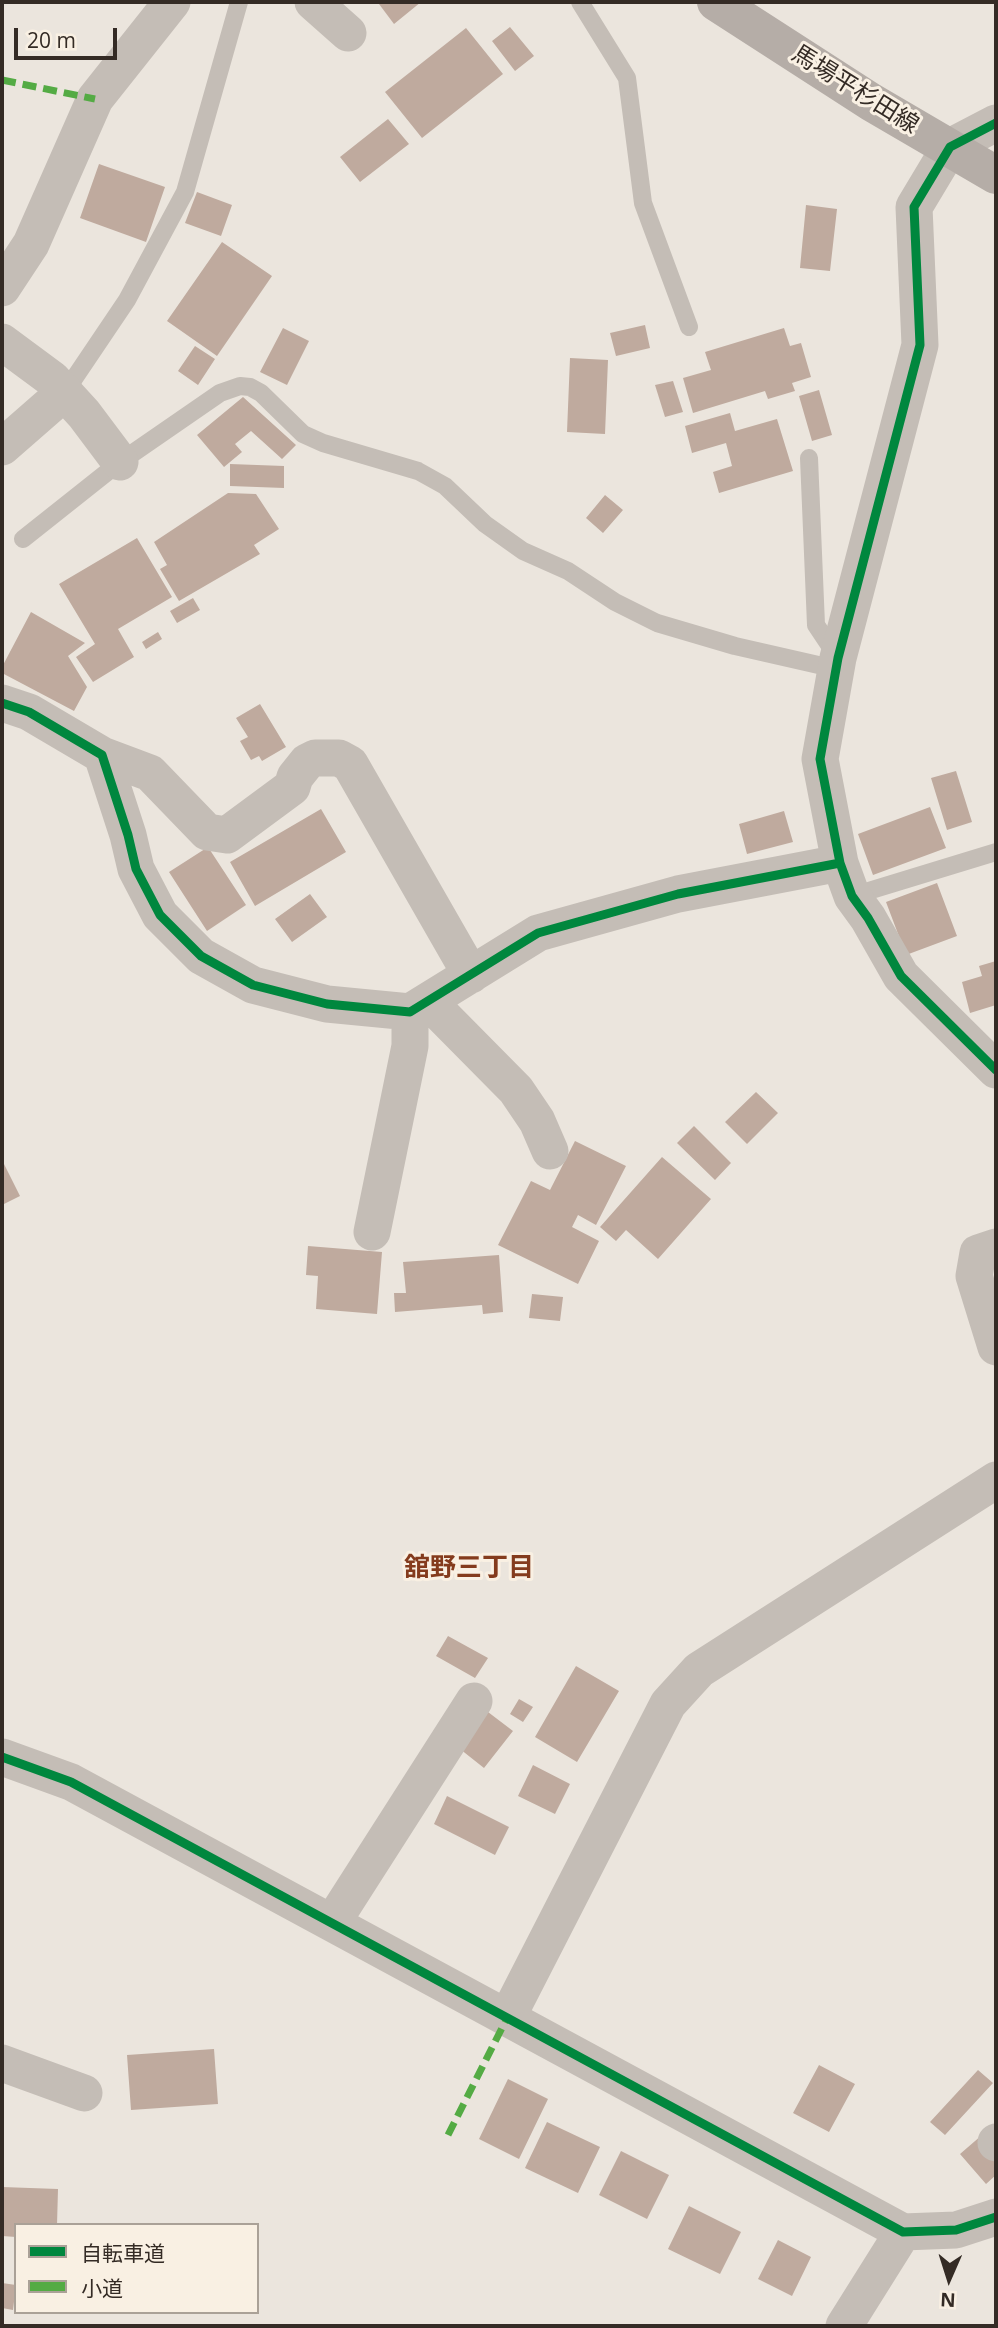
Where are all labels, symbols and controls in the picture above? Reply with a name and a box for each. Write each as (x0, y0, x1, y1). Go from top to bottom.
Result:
scale bar (18, 14, 121, 58)
text: 20 m (27, 26, 76, 54)
street label: 馬場平杉田線 (786, 40, 924, 140)
district label: 舘野三丁目 (404, 1553, 534, 1585)
legend (14, 2223, 259, 2314)
text: 自転車道 (81, 2239, 165, 2267)
north arrow (914, 2244, 984, 2314)
text: 小道 (81, 2274, 123, 2302)
text: N (940, 2287, 956, 2313)

